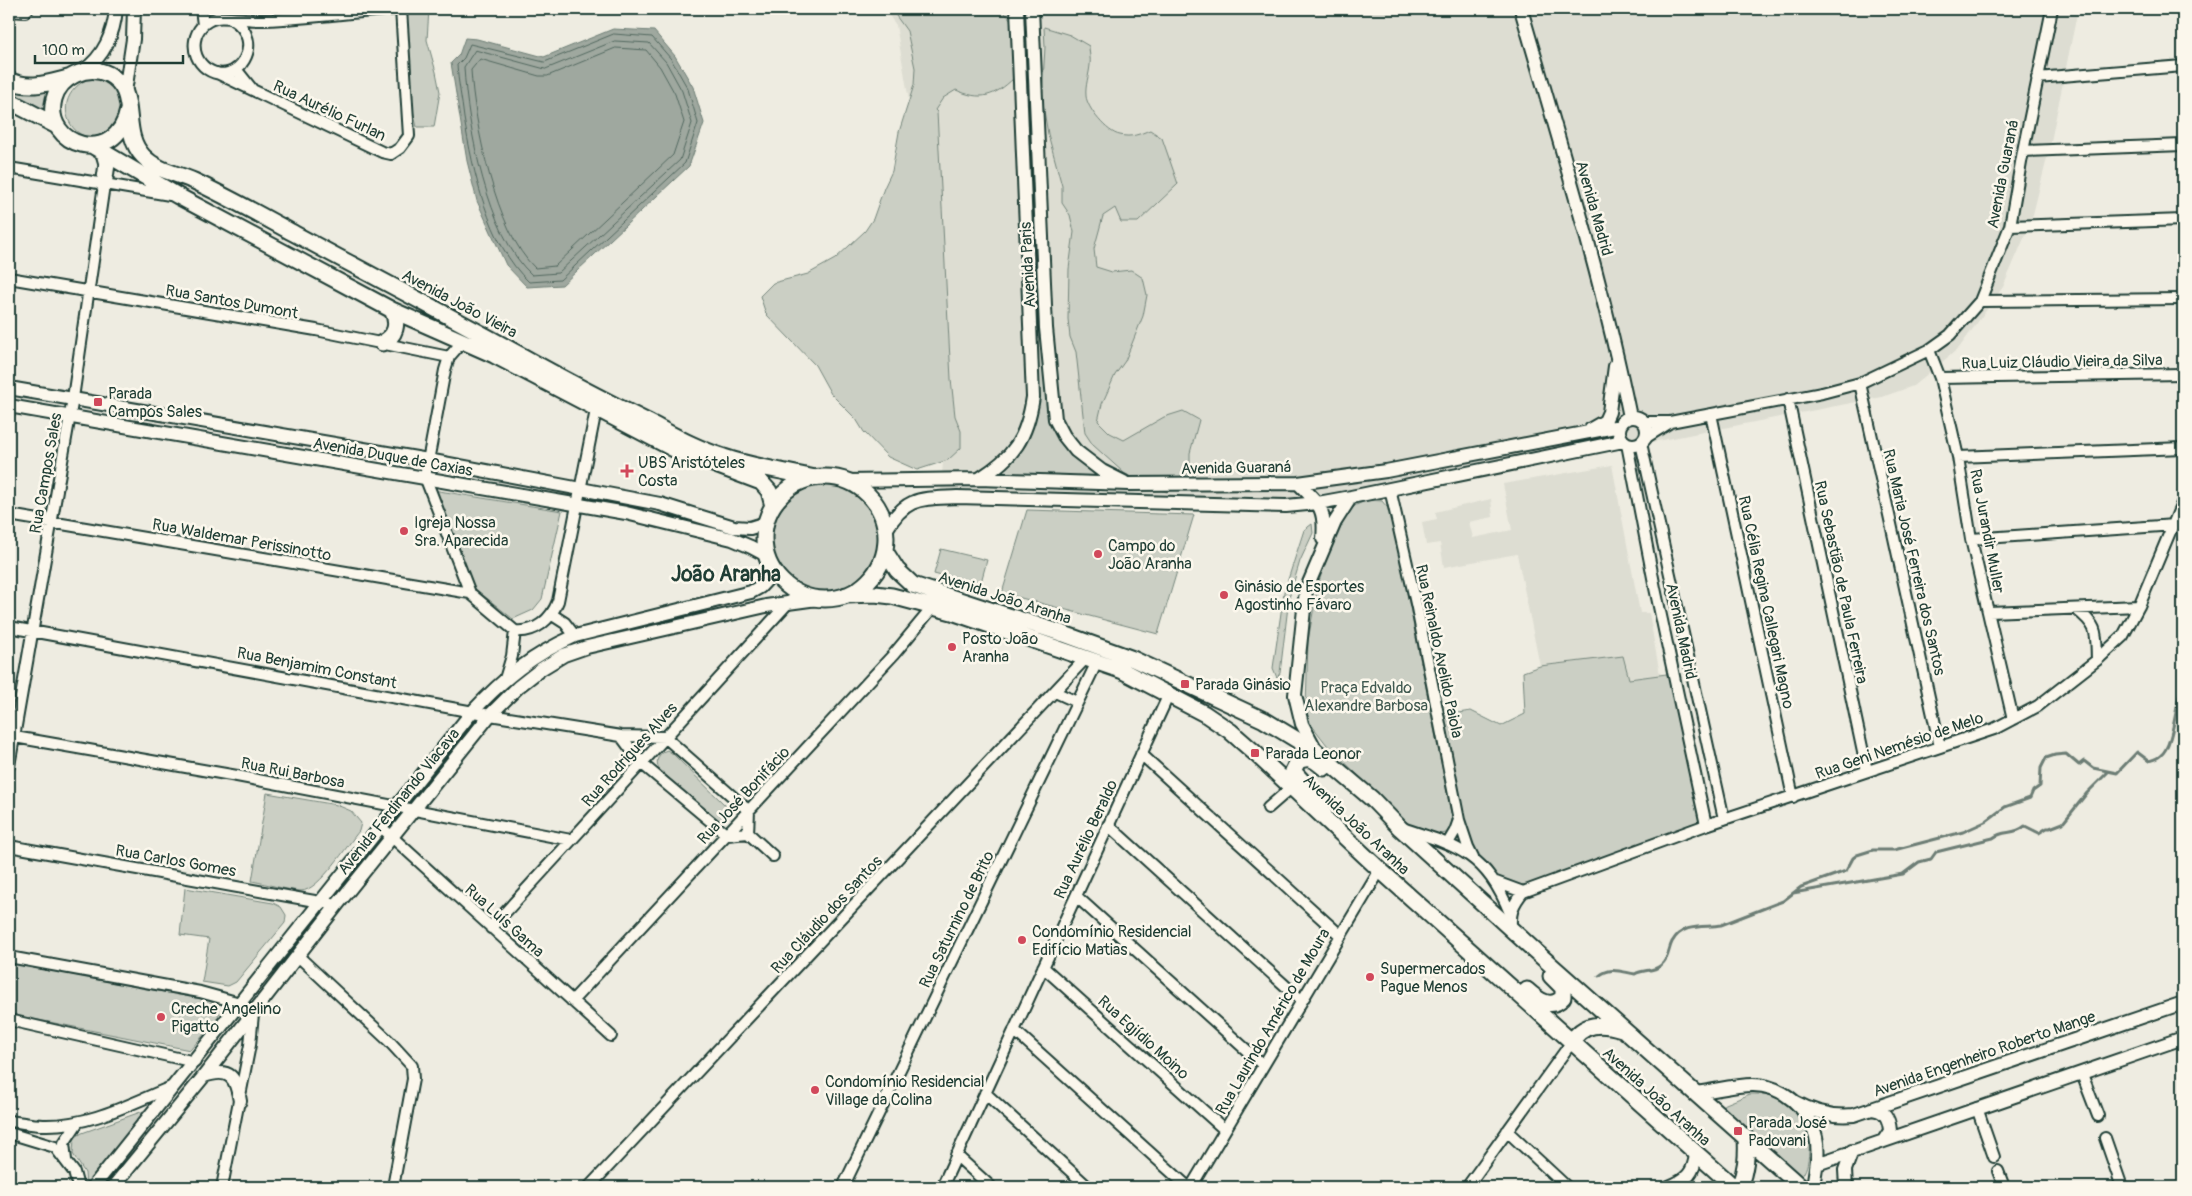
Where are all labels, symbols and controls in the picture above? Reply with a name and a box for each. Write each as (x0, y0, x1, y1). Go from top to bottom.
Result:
scale bar (35, 32, 182, 64)
text: 100 m (42, 41, 85, 60)
street label: Rua Aurélio Furlan (270, 76, 389, 146)
street label: Avenida Guaraná (1983, 118, 2023, 230)
street label: Avenida Madrid (1571, 158, 1617, 258)
street label: Avenida Paris (1016, 221, 1040, 309)
street label: Avenida João Vieira (398, 265, 521, 343)
street label: Rua Santos Dumont (164, 280, 300, 324)
street label: Rua Luiz Cláudio Vieira da Silva (1961, 350, 2163, 374)
place label: Parada Campos Sales (108, 384, 202, 422)
marker: Parada Campos Sales (92, 396, 104, 408)
street label: Rua Campos Sales (26, 411, 66, 535)
street label: Avenida Duque de Caxias (311, 433, 474, 481)
street label: Rua Maria José Ferreira dos Santos (1878, 447, 1950, 677)
place label: UBS Aristóteles Costa (638, 453, 745, 491)
street label: Avenida Guaraná (1181, 457, 1291, 479)
marker: UBS Aristóteles Costa (620, 464, 634, 478)
street label: Rua Jurandir Muller (1965, 467, 2009, 595)
street label: Rua Sebastião de Paula Ferreira (1810, 479, 1872, 686)
street label: Rua Célia Regina Callegari Magno (1734, 494, 1798, 711)
place label: Igreja Nossa Sra. Aparecida (414, 513, 508, 551)
street label: Rua Waldemar Perissinotto (151, 514, 333, 566)
marker: Igreja Nossa Sra. Aparecida (398, 525, 410, 537)
place label: Campo do João Aranha (1108, 536, 1192, 574)
marker: Campo do João Aranha (1092, 548, 1104, 560)
district label: João Aranha (671, 561, 781, 588)
street label: Rua Reinaldo Avelido Paiola (1411, 563, 1467, 740)
street label: Avenida João Aranha (936, 567, 1074, 629)
place label: Ginásio de Esportes Agostinho Fávaro (1234, 577, 1364, 615)
street label: Avenida Madrid (1661, 581, 1701, 681)
marker: Ginásio de Esportes Agostinho Fávaro (1218, 589, 1230, 601)
place label: Posto João Aranha (962, 629, 1039, 667)
marker: Posto João Aranha (946, 641, 958, 653)
street label: Rua Benjamim Constant (235, 643, 399, 693)
place label: Parada Ginásio (1195, 675, 1291, 695)
marker: Parada Ginásio (1179, 678, 1191, 690)
park label: Praça Edvaldo Alexandre Barbosa (1304, 678, 1428, 716)
street label: Rua Rodrigues Alves (578, 698, 682, 811)
street label: Rua Geni Nemésio de Melo (1813, 708, 1986, 784)
street label: Avenida Ferdinando Viacava (334, 724, 464, 879)
street label: Rua José Bonifácio (693, 742, 794, 849)
place label: Parada Leonor (1265, 744, 1362, 764)
marker: Parada Leonor (1249, 747, 1261, 759)
street label: Rua Rui Barbosa (239, 753, 346, 793)
street label: Avenida João Aranha (1299, 770, 1414, 879)
street label: Rua Aurélio Beraldo (1050, 776, 1122, 902)
street label: Rua Carlos Gomes (114, 841, 238, 881)
street label: Rua Saturnino de Brito (915, 847, 999, 991)
street label: Rua Cláudio dos Santos (767, 851, 887, 978)
street label: Rua Luís Gama (460, 880, 548, 962)
place label: Condomínio Residencial Edifício Matias (1032, 922, 1192, 960)
street label: Rua Laurindo Américo de Moura (1211, 925, 1334, 1118)
marker: Condomínio Residencial Edifício Matias (1016, 934, 1028, 946)
place label: Supermercados Pague Menos (1380, 959, 1485, 997)
marker: Supermercados Pague Menos (1364, 971, 1376, 983)
street label: Rua Egjídio Moino (1093, 991, 1194, 1084)
place label: Creche Angelino Pigatto (171, 999, 281, 1037)
street label: Avenida Engenheiro Roberto Mange (1870, 1006, 2098, 1101)
marker: Creche Angelino Pigatto (155, 1011, 167, 1023)
street label: Avenida João Aranha (1598, 1043, 1714, 1151)
place label: Condomínio Residencial Village da Colina (825, 1072, 985, 1110)
marker: Condomínio Residencial Village da Colina (809, 1084, 821, 1096)
place label: Parada José Padovani (1748, 1113, 1827, 1151)
marker: Parada José Padovani (1732, 1125, 1744, 1137)

